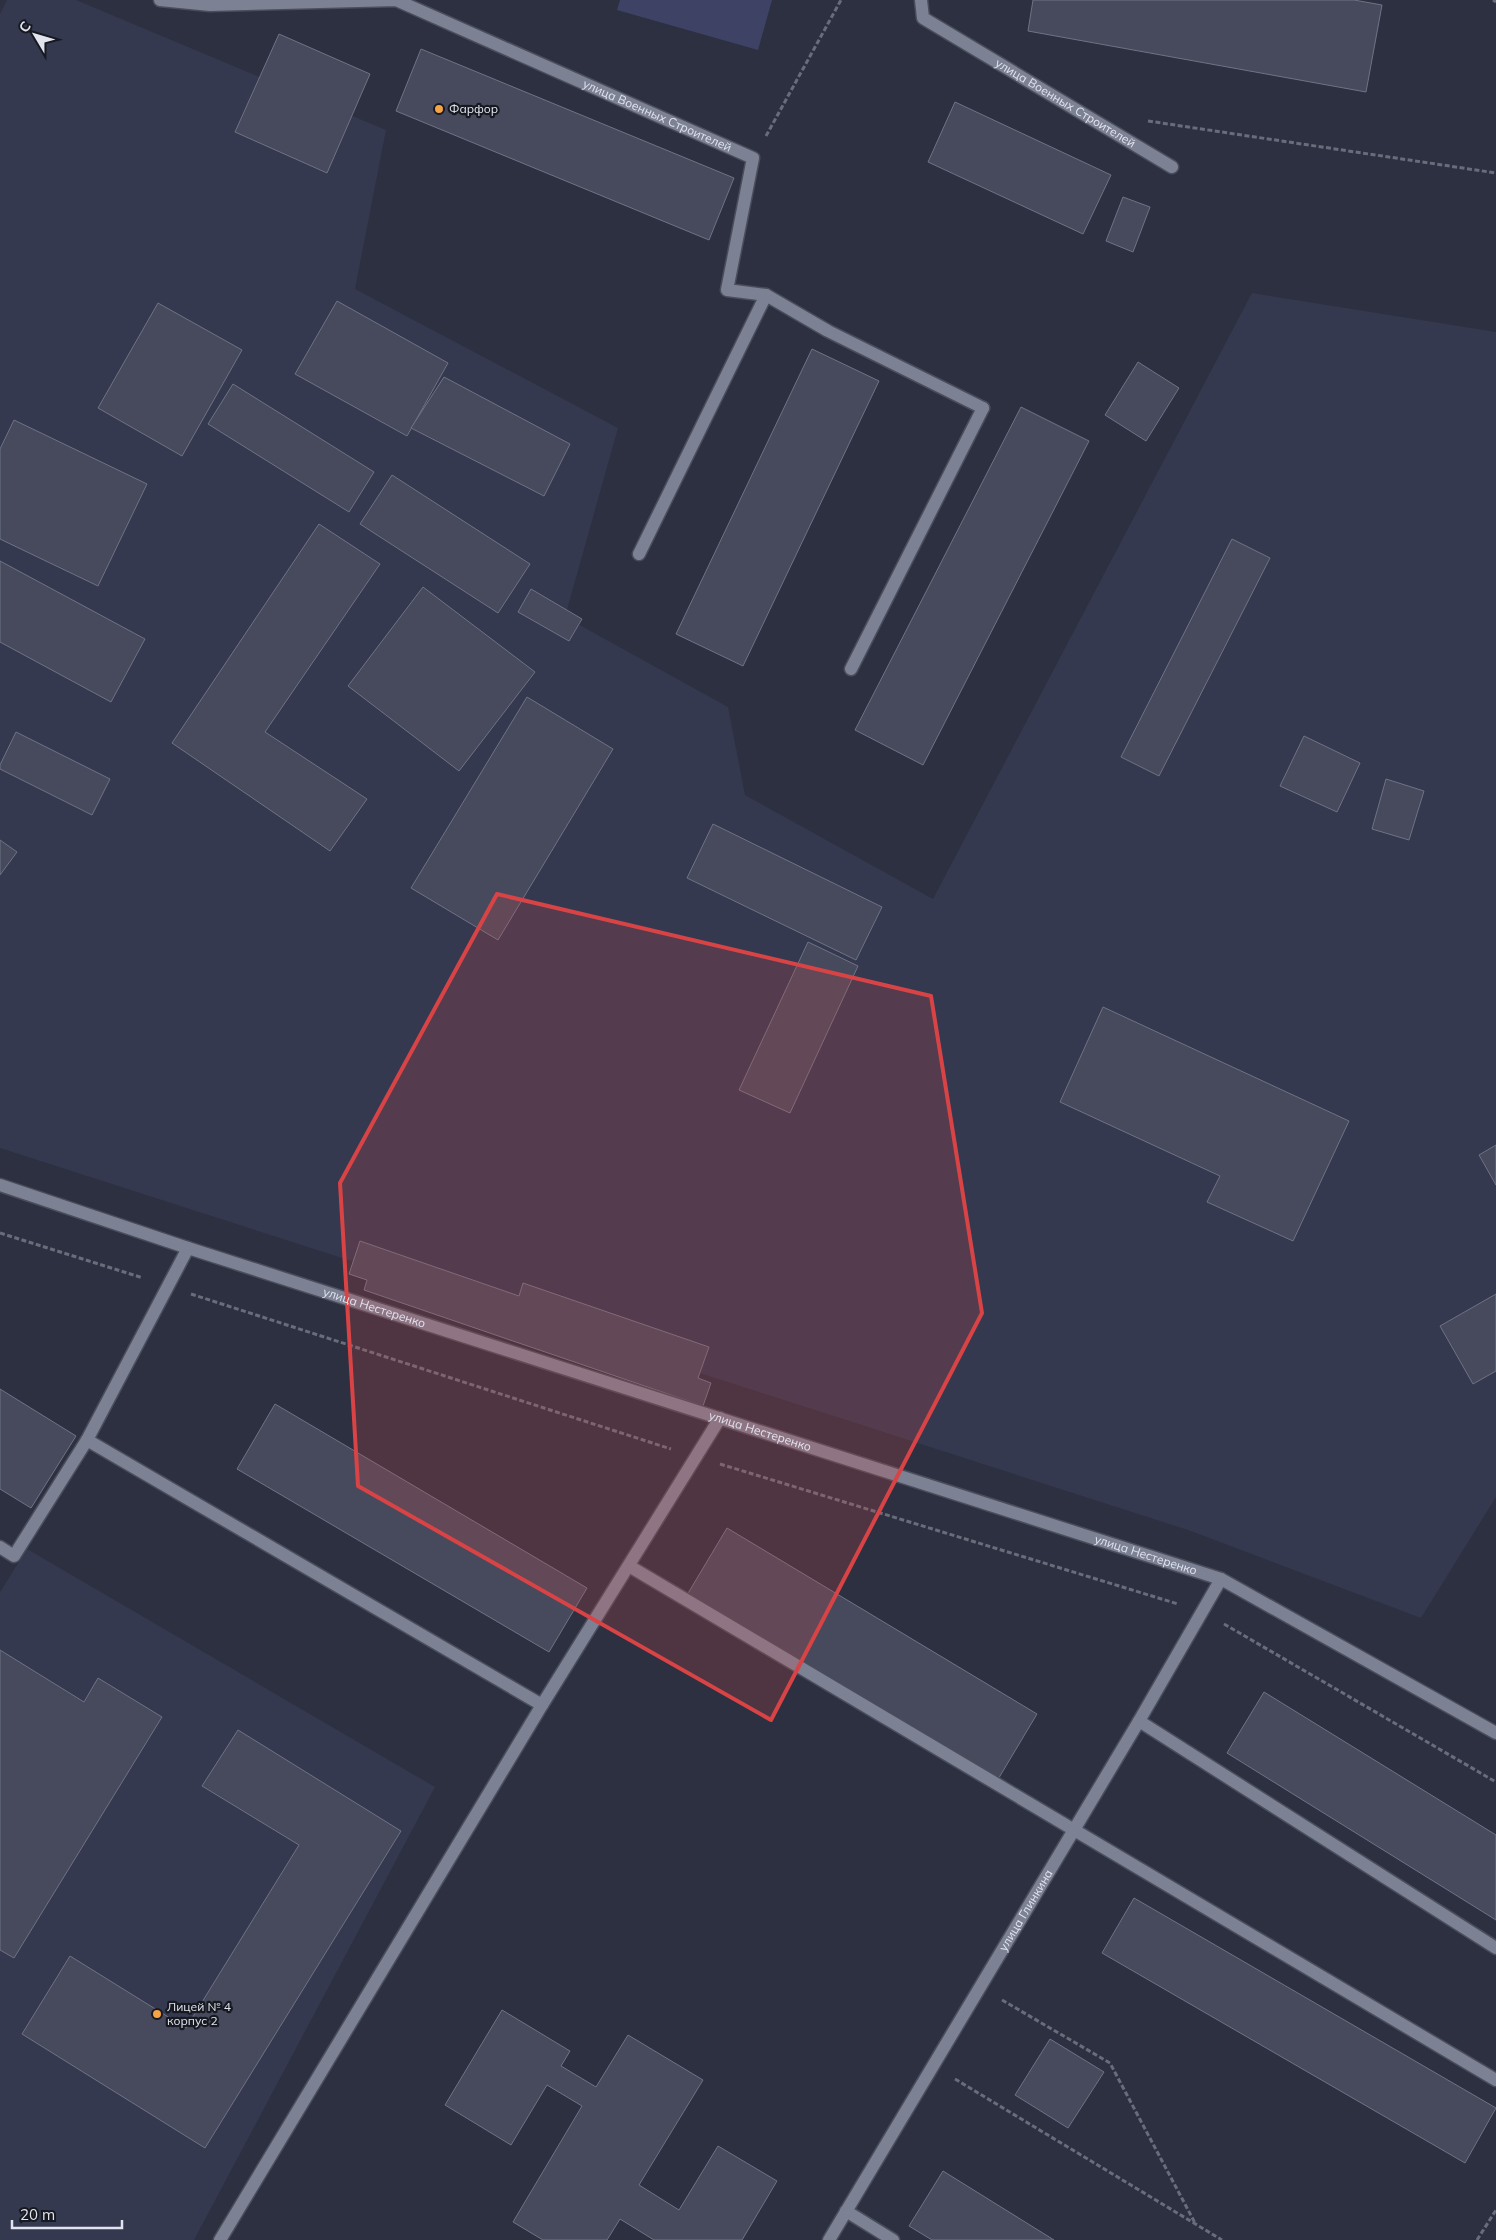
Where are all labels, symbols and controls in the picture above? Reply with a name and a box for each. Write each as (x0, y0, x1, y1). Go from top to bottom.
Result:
north arrow (10, 10, 60, 60)
text: С (15, 18, 35, 36)
street label: улица Военных Строителей (993, 55, 1139, 151)
street label: улица Военных Строителей (581, 76, 734, 155)
place label: Фарфор (449, 101, 498, 116)
marker: Фарфор (433, 103, 445, 115)
street label: улица Нестеренко (321, 1284, 428, 1331)
street label: улица Нестеренко (707, 1407, 813, 1454)
street label: улица Нестеренко (1093, 1531, 1199, 1578)
street label: улица Глинкина (995, 1866, 1056, 1954)
place label: Лицей № 4 корпус 2 (167, 1999, 231, 2028)
marker: Лицей № 4 корпус 2 (151, 2008, 163, 2020)
scale bar (12, 2198, 122, 2230)
text: 20 m (20, 2205, 55, 2224)

